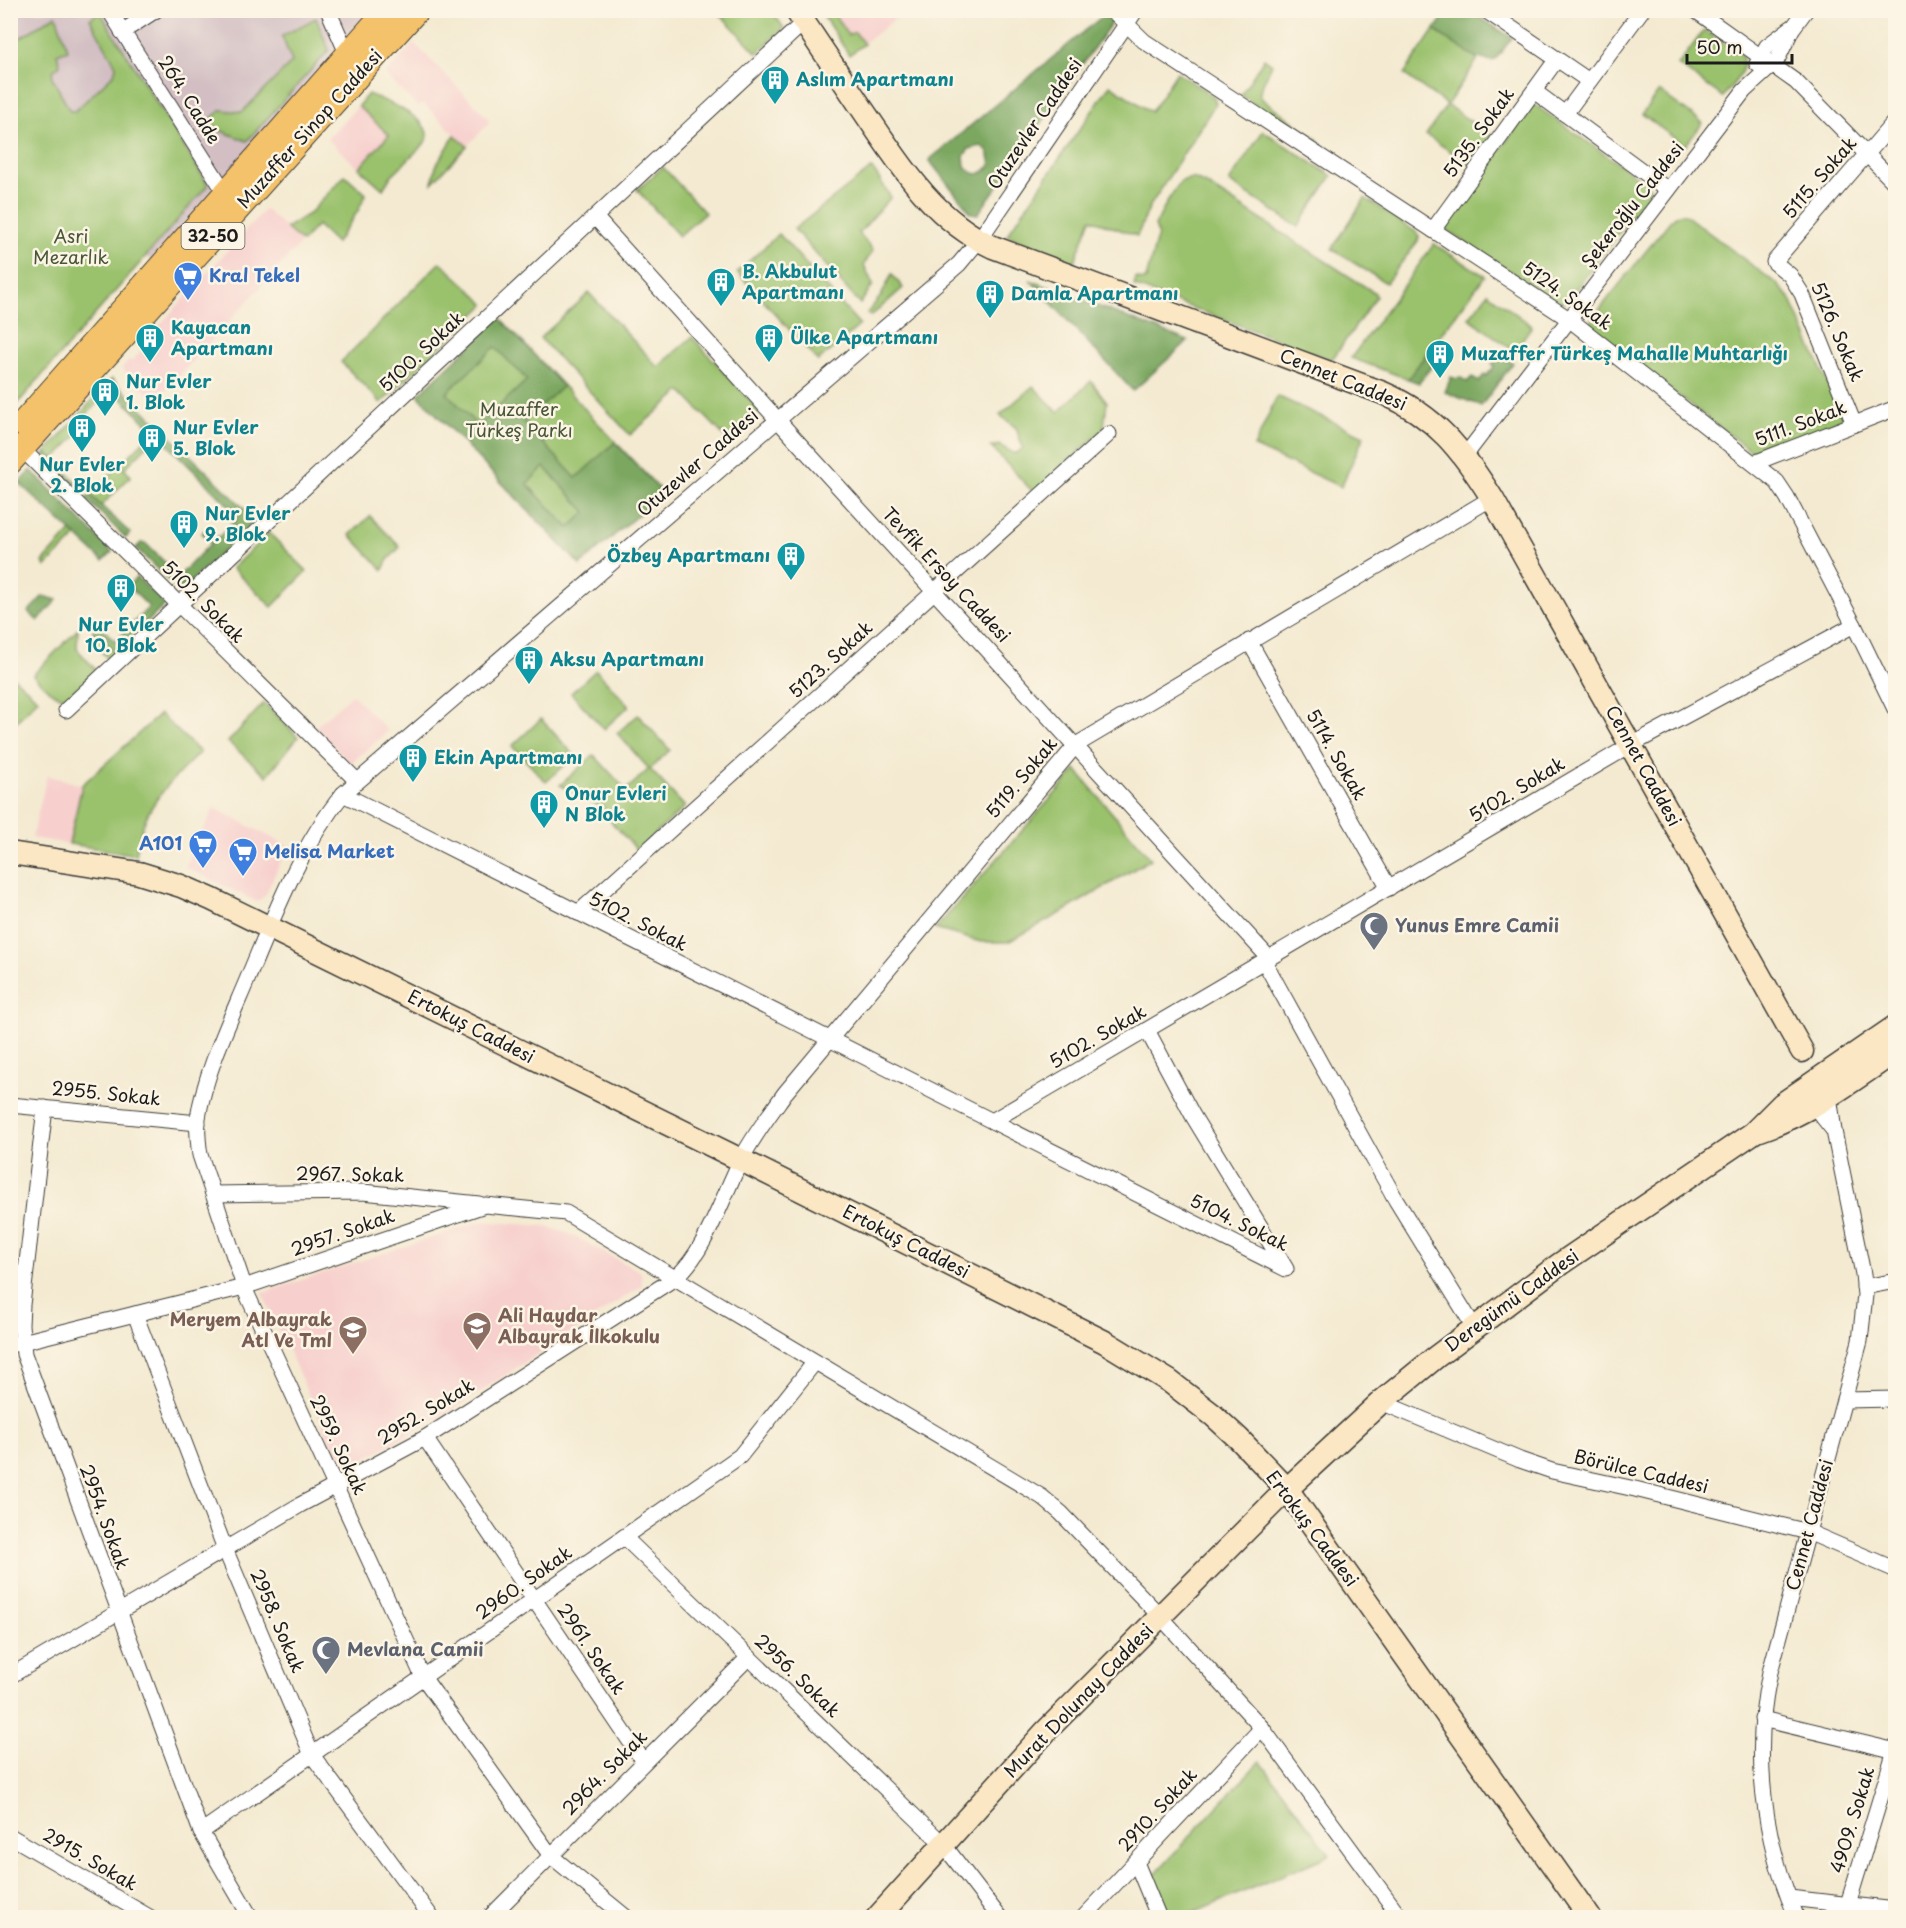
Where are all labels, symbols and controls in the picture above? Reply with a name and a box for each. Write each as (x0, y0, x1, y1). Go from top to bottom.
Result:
scale bar (1687, 27, 1792, 65)
text: 50 m (1696, 33, 1743, 60)
street label: Muzaffer Sinop Caddesi (230, 42, 388, 214)
street label: 264. Cadde (152, 50, 228, 149)
street label: Otuzevler Caddesi (980, 52, 1088, 194)
building icon: Aslım Apartmanı (759, 64, 791, 106)
place label: Aslım Apartmanı (796, 65, 954, 92)
street label: 5135. Sokak (1436, 81, 1520, 183)
street label: 5115. Sokak (1775, 130, 1862, 224)
street label: Şekeroğlu Caddesi (1574, 135, 1690, 273)
park label: Asri Mezarlık (33, 222, 109, 270)
road number: 32-50 (182, 223, 244, 249)
street label: 5124. Sokak (1517, 254, 1618, 336)
place label: B. Akbulut Apartmanı (742, 257, 844, 305)
supermarket icon: Kral Tekel (172, 260, 204, 302)
place label: Kral Tekel (209, 261, 300, 288)
building icon: B. Akbulut Apartmanı (705, 266, 737, 308)
street label: 5126. Sokak (1805, 277, 1872, 385)
building icon: Damla Apartmanı (974, 278, 1006, 320)
place label: Damla Apartmanı (1011, 279, 1178, 306)
street label: 5100. Sokak (372, 304, 470, 398)
place label: Kayacan Apartmanı (171, 313, 273, 361)
building icon: Kayacan Apartmanı (134, 322, 166, 364)
building icon: Ülke Apartmanı (753, 322, 785, 364)
place label: Ülke Apartmanı (790, 323, 938, 350)
building icon: Muzaffer Türkeş Mahalle Muhtarlığı (1424, 338, 1456, 380)
place label: Muzaffer Türkeş Mahalle Muhtarlığı (1461, 339, 1788, 366)
street label: Cennet Caddesi (1276, 341, 1411, 416)
place label: Nur Evler 1. Blok (126, 367, 212, 415)
building icon: Nur Evler 1. Blok (89, 376, 121, 418)
street label: 5111. Sokak (1751, 393, 1850, 452)
park label: Muzaffer Türkeş Parkı (465, 395, 573, 443)
street label: Otuzevler Caddesi (630, 401, 764, 522)
building icon: Nur Evler 2. Blok (66, 412, 98, 454)
place label: Nur Evler 5. Blok (173, 413, 259, 461)
building icon: Nur Evler 5. Blok (136, 422, 168, 464)
place label: Nur Evler 2. Blok (39, 450, 125, 498)
place label: Nur Evler 9. Blok (205, 499, 291, 547)
street label: Tevfik Ersoy Caddesi (877, 500, 1017, 648)
building icon: Nur Evler 9. Blok (168, 508, 200, 550)
building icon: Özbey Apartmanı (775, 540, 807, 582)
place label: Özbey Apartmanı (607, 541, 770, 568)
street label: 5102. Sokak (156, 553, 252, 649)
building icon: Nur Evler 10. Blok (105, 572, 137, 614)
place label: Nur Evler 10. Blok (78, 610, 164, 658)
street label: 5123. Sokak (782, 614, 878, 704)
building icon: Aksu Apartmanı (513, 644, 545, 686)
place label: Aksu Apartmanı (549, 645, 704, 672)
street label: Cennet Caddesi (1600, 700, 1689, 831)
street label: 5114. Sokak (1300, 704, 1374, 805)
street label: 5119. Sokak (979, 730, 1063, 824)
building icon: Ekin Apartmanı (397, 742, 429, 784)
place label: Ekin Apartmanı (434, 743, 582, 770)
street label: 5102. Sokak (1463, 749, 1569, 828)
place label: Onur Evleri N Blok (565, 779, 666, 827)
building icon: Onur Evleri N Blok (528, 788, 560, 830)
supermarket icon: A101 (187, 828, 219, 870)
place label: A101 (139, 829, 182, 856)
supermarket icon: Melisa Market (227, 836, 259, 878)
place label: Melisa Market (264, 837, 395, 864)
street label: 5102. Sokak (585, 884, 693, 957)
mosque icon: Yunus Emre Camii (1358, 910, 1390, 952)
place label: Yunus Emre Camii (1395, 911, 1559, 938)
street label: Ertokuş Caddesi (404, 982, 540, 1069)
street label: 5102. Sokak (1044, 997, 1151, 1074)
street label: 2955. Sokak (50, 1073, 162, 1112)
street label: 2967. Sokak (296, 1159, 404, 1188)
street label: 5104. Sokak (1186, 1186, 1294, 1257)
street label: Ertokuş Caddesi (839, 1197, 975, 1284)
street label: 2957. Sokak (287, 1201, 398, 1262)
street label: Deregümü Caddesi (1438, 1242, 1584, 1358)
place label: Ali Haydar Albayrak İlkokulu (497, 1301, 660, 1349)
place label: Meryem Albayrak Atl Ve Tml (170, 1305, 332, 1353)
school or university icon: Ali Haydar Albayrak İlkokulu (461, 1310, 493, 1352)
school or university icon: Meryem Albayrak Atl Ve Tml (337, 1314, 369, 1356)
street label: 2952. Sokak (371, 1371, 479, 1450)
street label: 2959. Sokak (304, 1390, 374, 1499)
street label: Börülce Caddesi (1571, 1442, 1711, 1499)
street label: Cennet Caddesi (1778, 1456, 1839, 1593)
street label: 2954. Sokak (74, 1460, 137, 1573)
street label: Ertokuş Caddesi (1261, 1464, 1366, 1592)
street label: 2960. Sokak (469, 1538, 577, 1625)
street label: 2958. Sokak (244, 1564, 312, 1676)
street label: 2961. Sokak (552, 1597, 633, 1699)
street label: Murat Dolunay Caddesi (997, 1617, 1159, 1783)
street label: 2956. Sokak (749, 1627, 847, 1723)
mosque icon: Mevlana Camii (310, 1634, 342, 1676)
place label: Mevlana Camii (347, 1635, 484, 1662)
street label: 2964. Sokak (555, 1723, 653, 1821)
street label: 2910. Sokak (1111, 1761, 1203, 1857)
street label: 4909. Sokak (1823, 1763, 1881, 1876)
street label: 2915. Sokak (38, 1821, 143, 1897)

